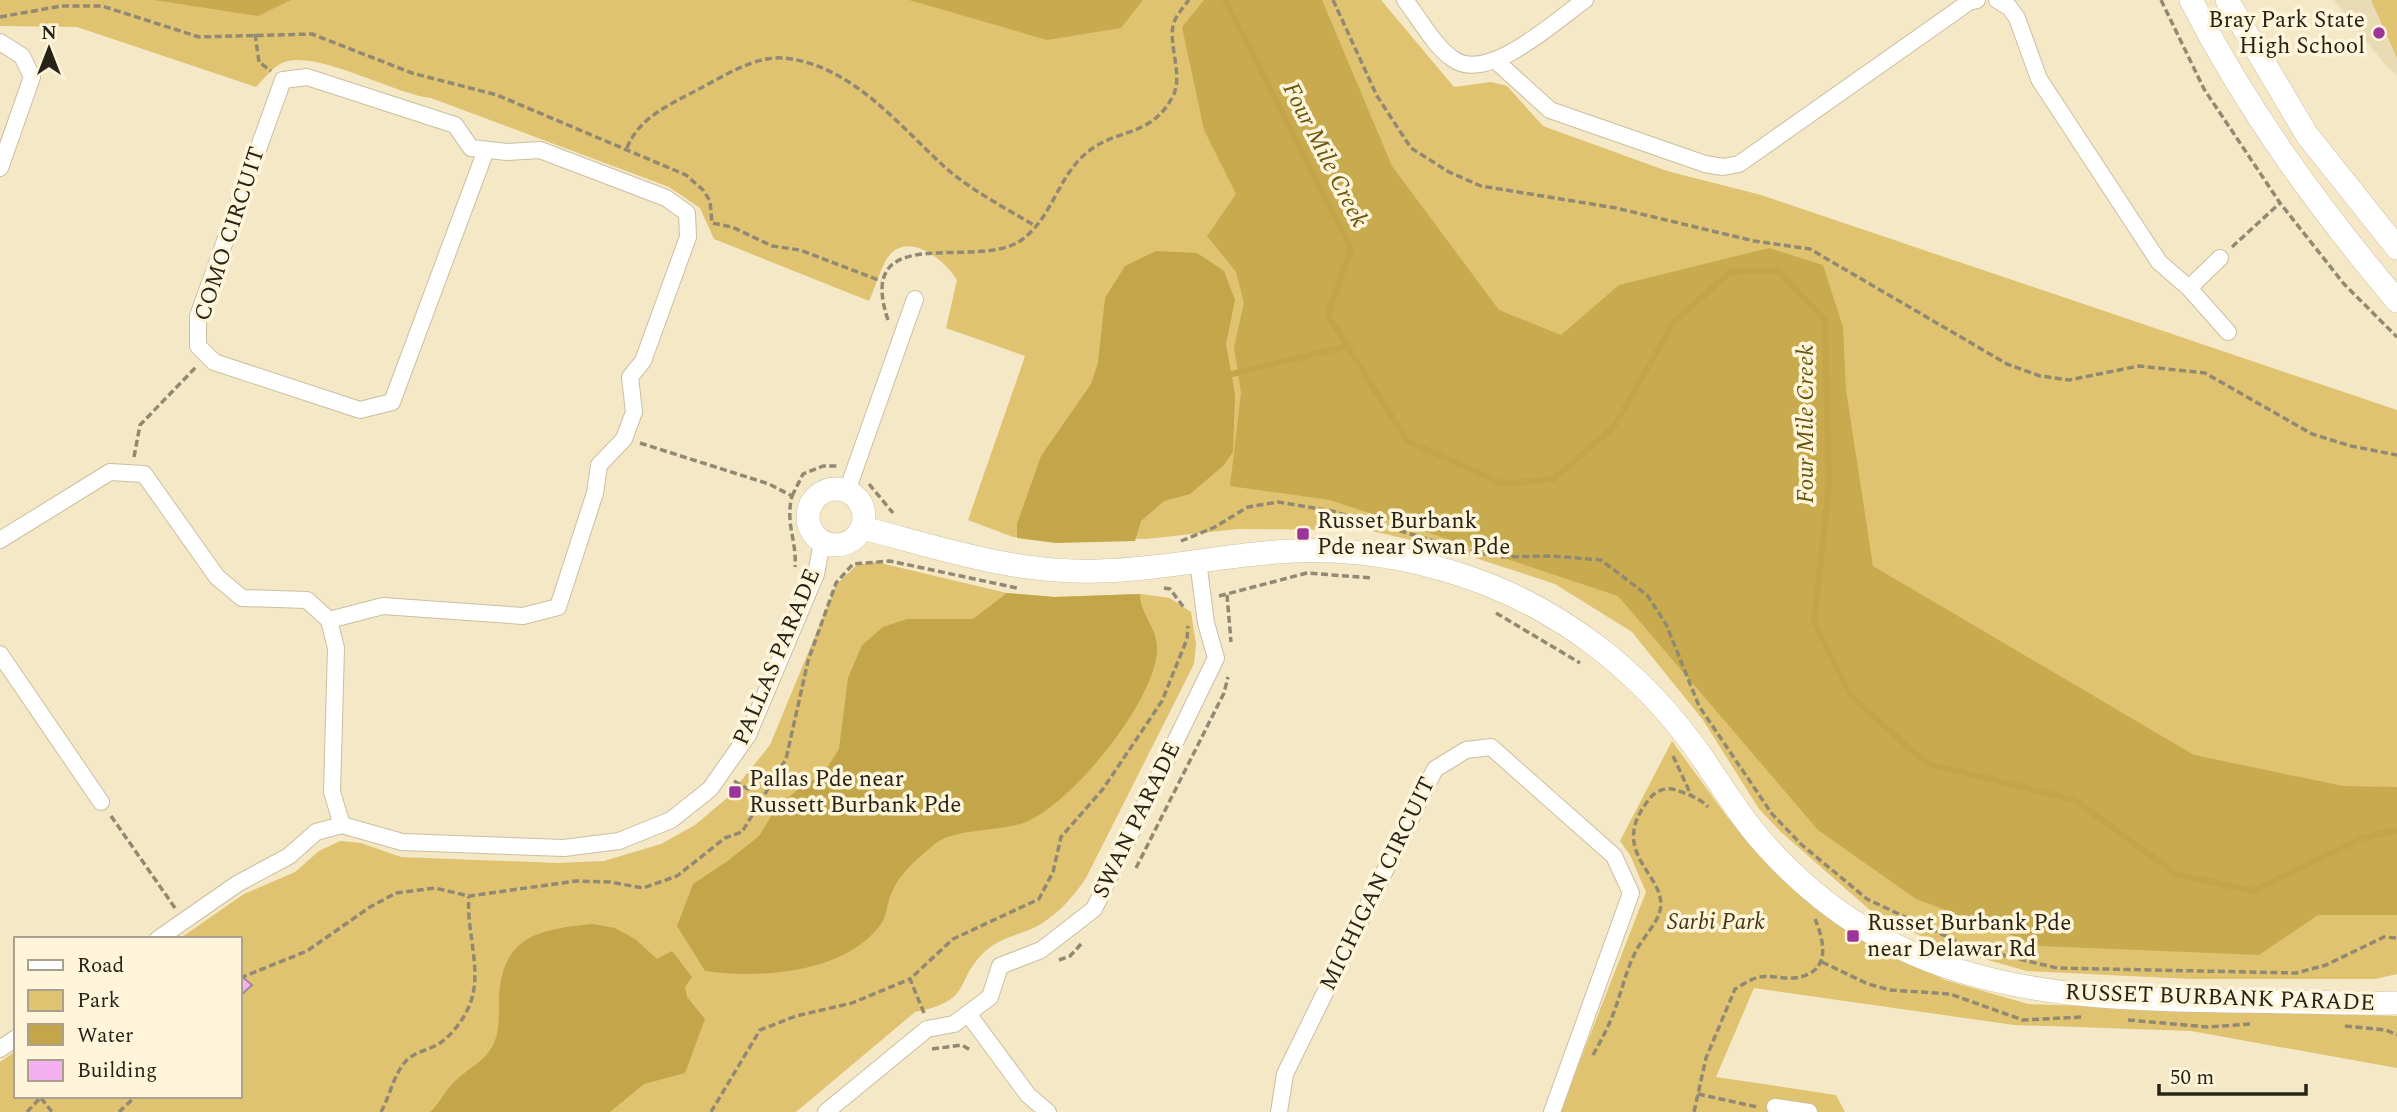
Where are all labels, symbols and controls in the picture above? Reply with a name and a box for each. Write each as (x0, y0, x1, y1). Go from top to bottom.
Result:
place label: Bray Park State High School (2208, 3, 2365, 64)
north arrow (14, 14, 84, 84)
text: N (41, 19, 57, 48)
marker: Bray Park State High School (2371, 25, 2387, 41)
water label: Four Mile Creek (1273, 76, 1377, 234)
street label: COMO CIRCUIT (185, 142, 275, 326)
water label: Four Mile Creek (1788, 344, 1824, 504)
place label: Russet Burbank Pde near Swan Pde (1317, 504, 1510, 565)
marker: Russet Burbank Pde near Swan Pde (1295, 526, 1311, 542)
street label: PALLAS PARADE (724, 563, 830, 751)
street label: SWAN PARADE (1084, 736, 1190, 904)
place label: Pallas Pde near Russett Burbank Pde (749, 762, 962, 823)
street label: MICHIGAN CIRCUIT (1311, 771, 1445, 997)
marker: Pallas Pde near Russett Burbank Pde (727, 784, 743, 800)
park label: Sarbi Park (1667, 905, 1765, 940)
place label: Russet Burbank Pde near Delawar Rd (1867, 906, 2071, 967)
marker: Russet Burbank Pde near Delawar Rd (1845, 928, 1861, 944)
legend (14, 937, 242, 1098)
text: Road (77, 950, 124, 982)
street label: RUSSET BURBANK PARADE (2064, 975, 2376, 1021)
text: Park (77, 985, 121, 1017)
text: Water (77, 1020, 133, 1052)
scale bar (2159, 1052, 2306, 1096)
text: Building (77, 1055, 157, 1087)
text: 50 m (2170, 1062, 2214, 1094)

